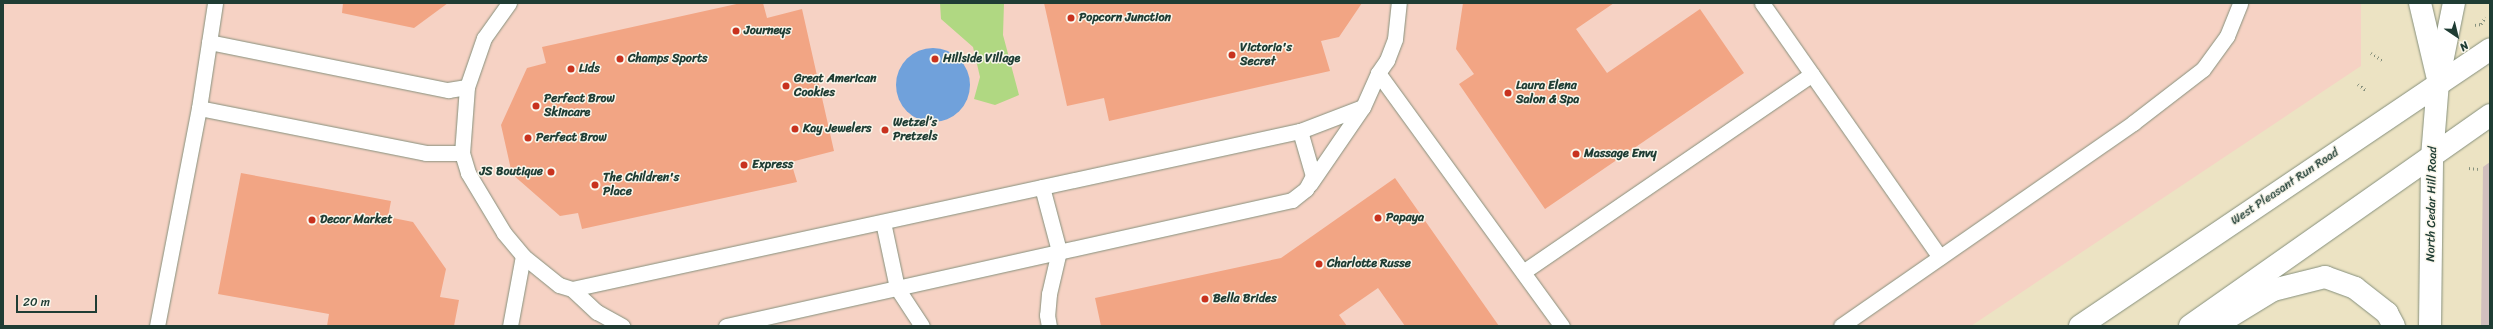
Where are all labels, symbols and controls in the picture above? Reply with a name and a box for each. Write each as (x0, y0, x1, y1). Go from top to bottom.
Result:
place label: Popcorn Junction (1079, 11, 1170, 25)
marker: Popcorn Junction (1066, 13, 1076, 23)
north arrow (2437, 16, 2477, 56)
place label: Journeys (744, 24, 791, 38)
marker: Journeys (731, 26, 741, 36)
text: N (2456, 36, 2473, 56)
place label: Victoria's Secret (1240, 41, 1292, 69)
marker: Victoria's Secret (1227, 50, 1237, 60)
place label: Champs Sports (628, 52, 707, 66)
place label: Hillside Village (943, 52, 1020, 66)
marker: Champs Sports (615, 54, 625, 64)
marker: Hillside Village (930, 54, 940, 64)
place label: Lids (579, 62, 600, 76)
marker: Lids (566, 64, 576, 74)
place label: Great American Cookies (794, 72, 877, 100)
place label: Laura Elena Salon & Spa (1516, 79, 1579, 107)
marker: Great American Cookies (781, 81, 791, 91)
marker: Laura Elena Salon & Spa (1503, 88, 1513, 98)
place label: Perfect Brow Skincare (544, 92, 615, 120)
marker: Perfect Brow Skincare (531, 101, 541, 111)
place label: Wetzel’s Pretzels (893, 116, 937, 144)
place label: Kay Jewelers (803, 122, 872, 136)
marker: Kay Jewelers (790, 124, 800, 134)
marker: Wetzel’s Pretzels (880, 125, 890, 135)
place label: Perfect Brow (536, 131, 607, 145)
marker: Perfect Brow (523, 133, 533, 143)
street label: West Pleasant Run Road (2228, 145, 2342, 229)
street label: North Cedar Hill Road (2424, 146, 2440, 262)
place label: Massage Envy (1584, 147, 1657, 161)
marker: Massage Envy (1571, 149, 1581, 159)
place label: Express (752, 158, 793, 172)
marker: Express (739, 160, 749, 170)
place label: JS Boutique (480, 165, 543, 179)
marker: JS Boutique (546, 167, 556, 177)
place label: The Children's Place (603, 171, 679, 199)
marker: The Children's Place (590, 180, 600, 190)
place label: Papaya (1386, 211, 1424, 225)
place label: Decor Market (320, 213, 392, 227)
marker: Papaya (1373, 213, 1383, 223)
marker: Decor Market (307, 215, 317, 225)
place label: Charlotte Russe (1327, 257, 1411, 271)
marker: Charlotte Russe (1314, 259, 1324, 269)
scale bar (18, 287, 99, 313)
text: 20 m (23, 291, 50, 313)
place label: Bella Brides (1213, 292, 1276, 306)
marker: Bella Brides (1200, 294, 1210, 304)

